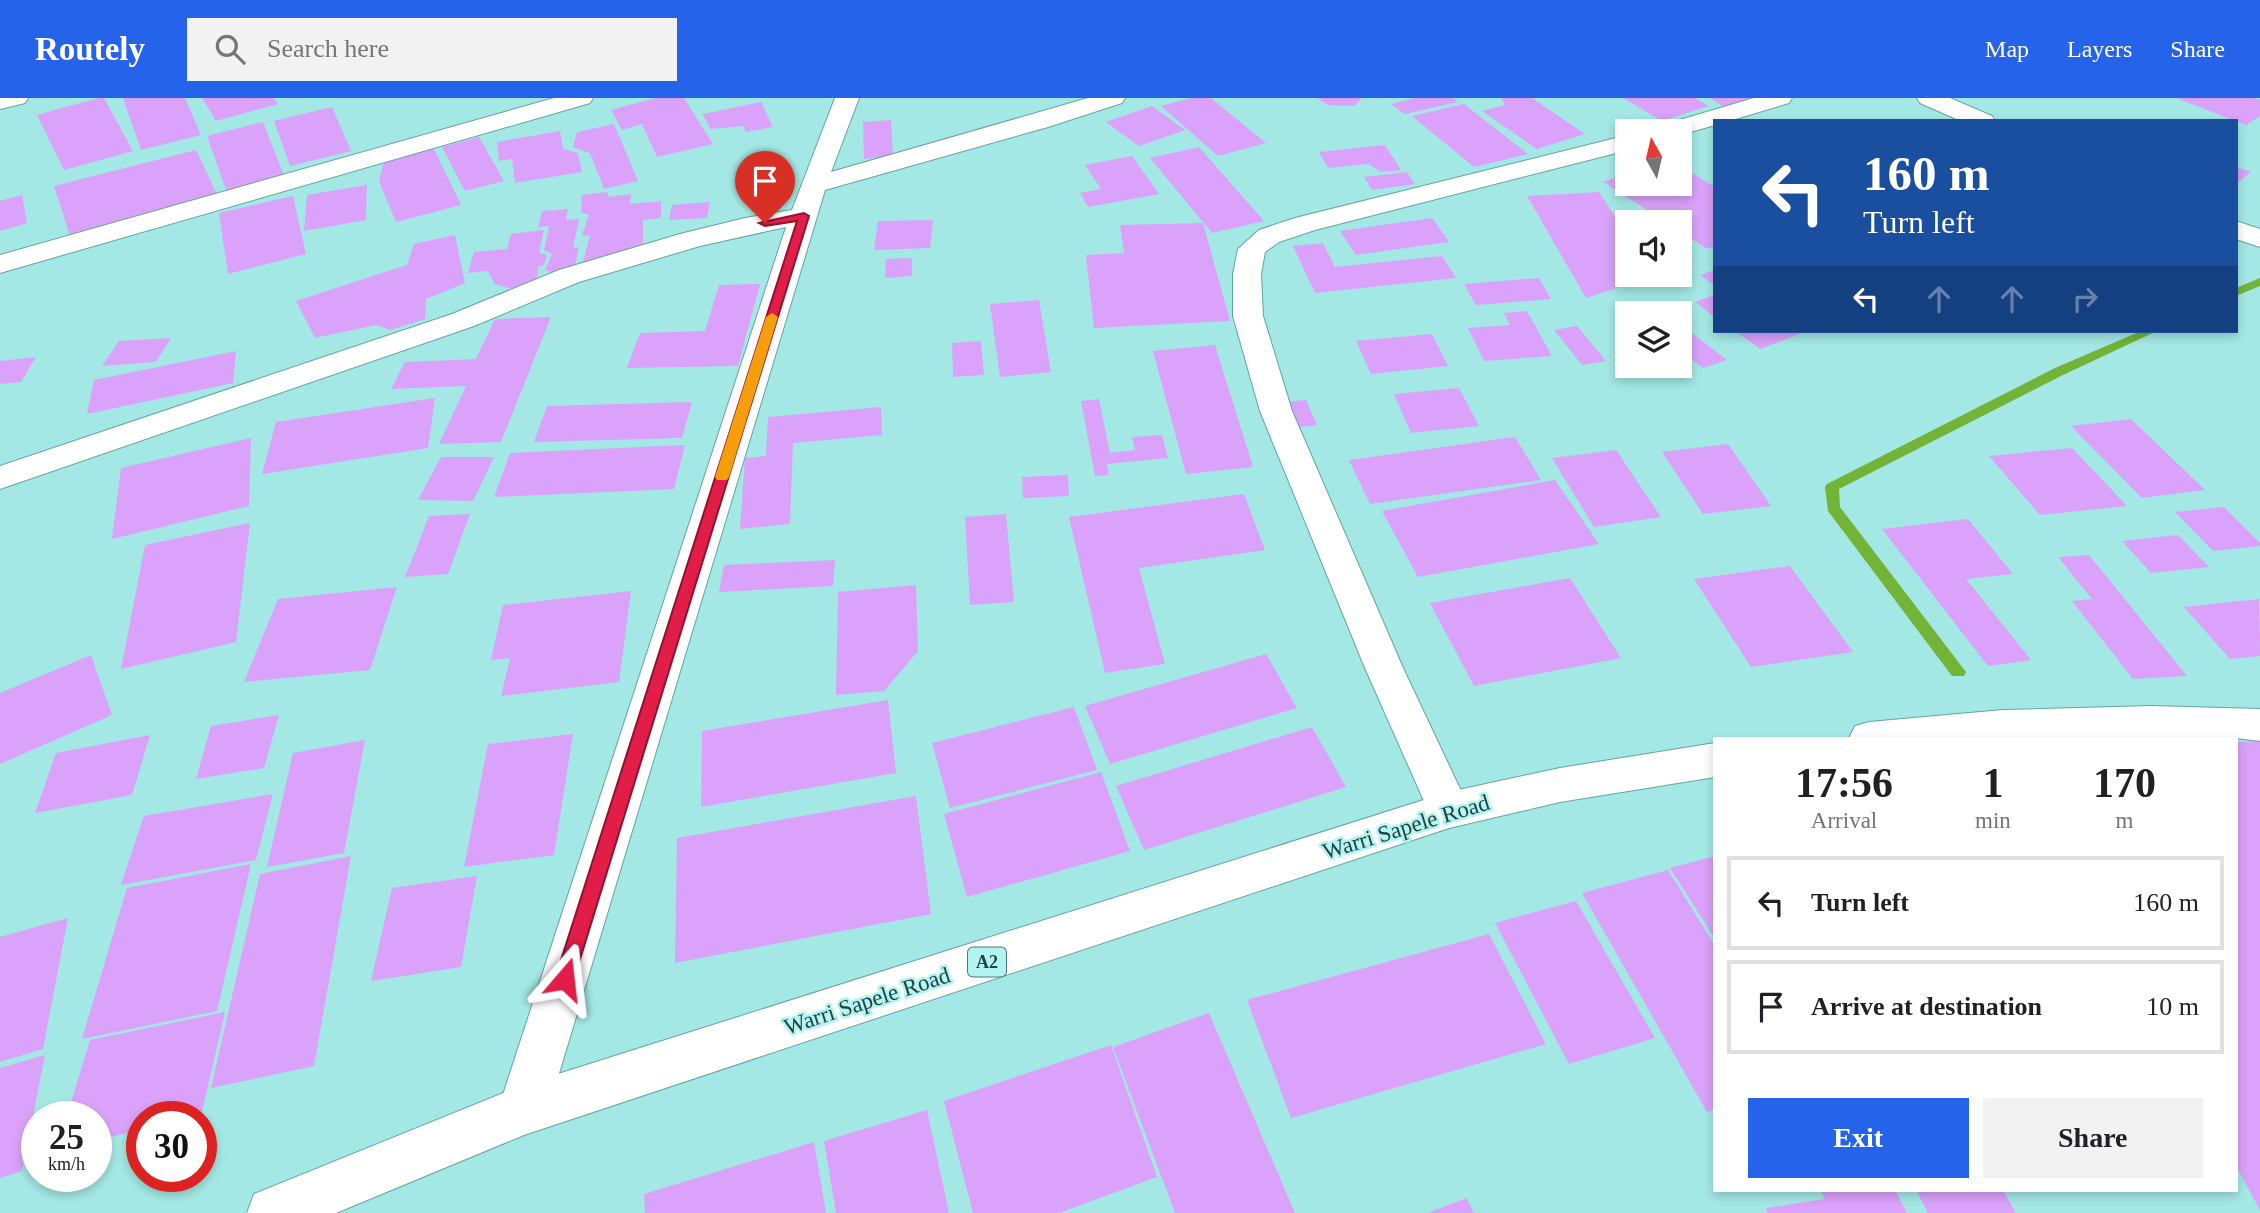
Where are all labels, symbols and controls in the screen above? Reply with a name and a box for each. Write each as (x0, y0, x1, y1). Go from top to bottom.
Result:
search box (187, 18, 677, 81)
icon: search (211, 30, 249, 68)
text: Routely (35, 31, 145, 67)
text: Search here (267, 34, 389, 63)
text: Map (1985, 36, 2029, 62)
text: Layers (2067, 36, 2132, 62)
text: Share (2170, 36, 2225, 62)
north arrow (1615, 119, 1692, 196)
map controls (1615, 119, 1692, 378)
text: 160 m (1863, 146, 1990, 201)
icon: left (1748, 147, 1839, 238)
pin (735, 151, 795, 223)
icon: arrive (746, 162, 784, 200)
text: Turn left (1863, 204, 1975, 240)
button: sound (1615, 210, 1692, 287)
icon: left (1847, 280, 1885, 318)
icon: ahead (1920, 280, 1958, 318)
icon: ahead (1993, 280, 2031, 318)
icon: right (2066, 280, 2104, 318)
button: layers (1615, 301, 1692, 378)
text: 17:56 (1795, 760, 1893, 806)
text: 1 (1982, 760, 2003, 806)
text: 170 (2093, 760, 2156, 806)
street label: Warri Sapele Road (1320, 790, 1493, 864)
text: Arrival (1811, 808, 1877, 833)
text: min (1975, 808, 2011, 833)
text: m (2115, 808, 2133, 833)
icon: left (1752, 884, 1790, 922)
text: Turn left (1811, 888, 1909, 917)
text: 160 m (2133, 888, 2199, 917)
position arrow (528, 942, 602, 1016)
road number: A2 (968, 948, 1006, 976)
street label: Warri Sapele Road (781, 962, 954, 1040)
icon: arrive (1752, 988, 1790, 1026)
text: Arrive at destination (1811, 992, 2042, 1021)
text: 10 m (2146, 992, 2199, 1021)
button: Exit (1748, 1098, 1969, 1178)
button: Share (1983, 1098, 2203, 1178)
speed limit sign: 30 (126, 1101, 217, 1192)
text: 25 (49, 1118, 84, 1157)
text: km/h (48, 1154, 85, 1174)

